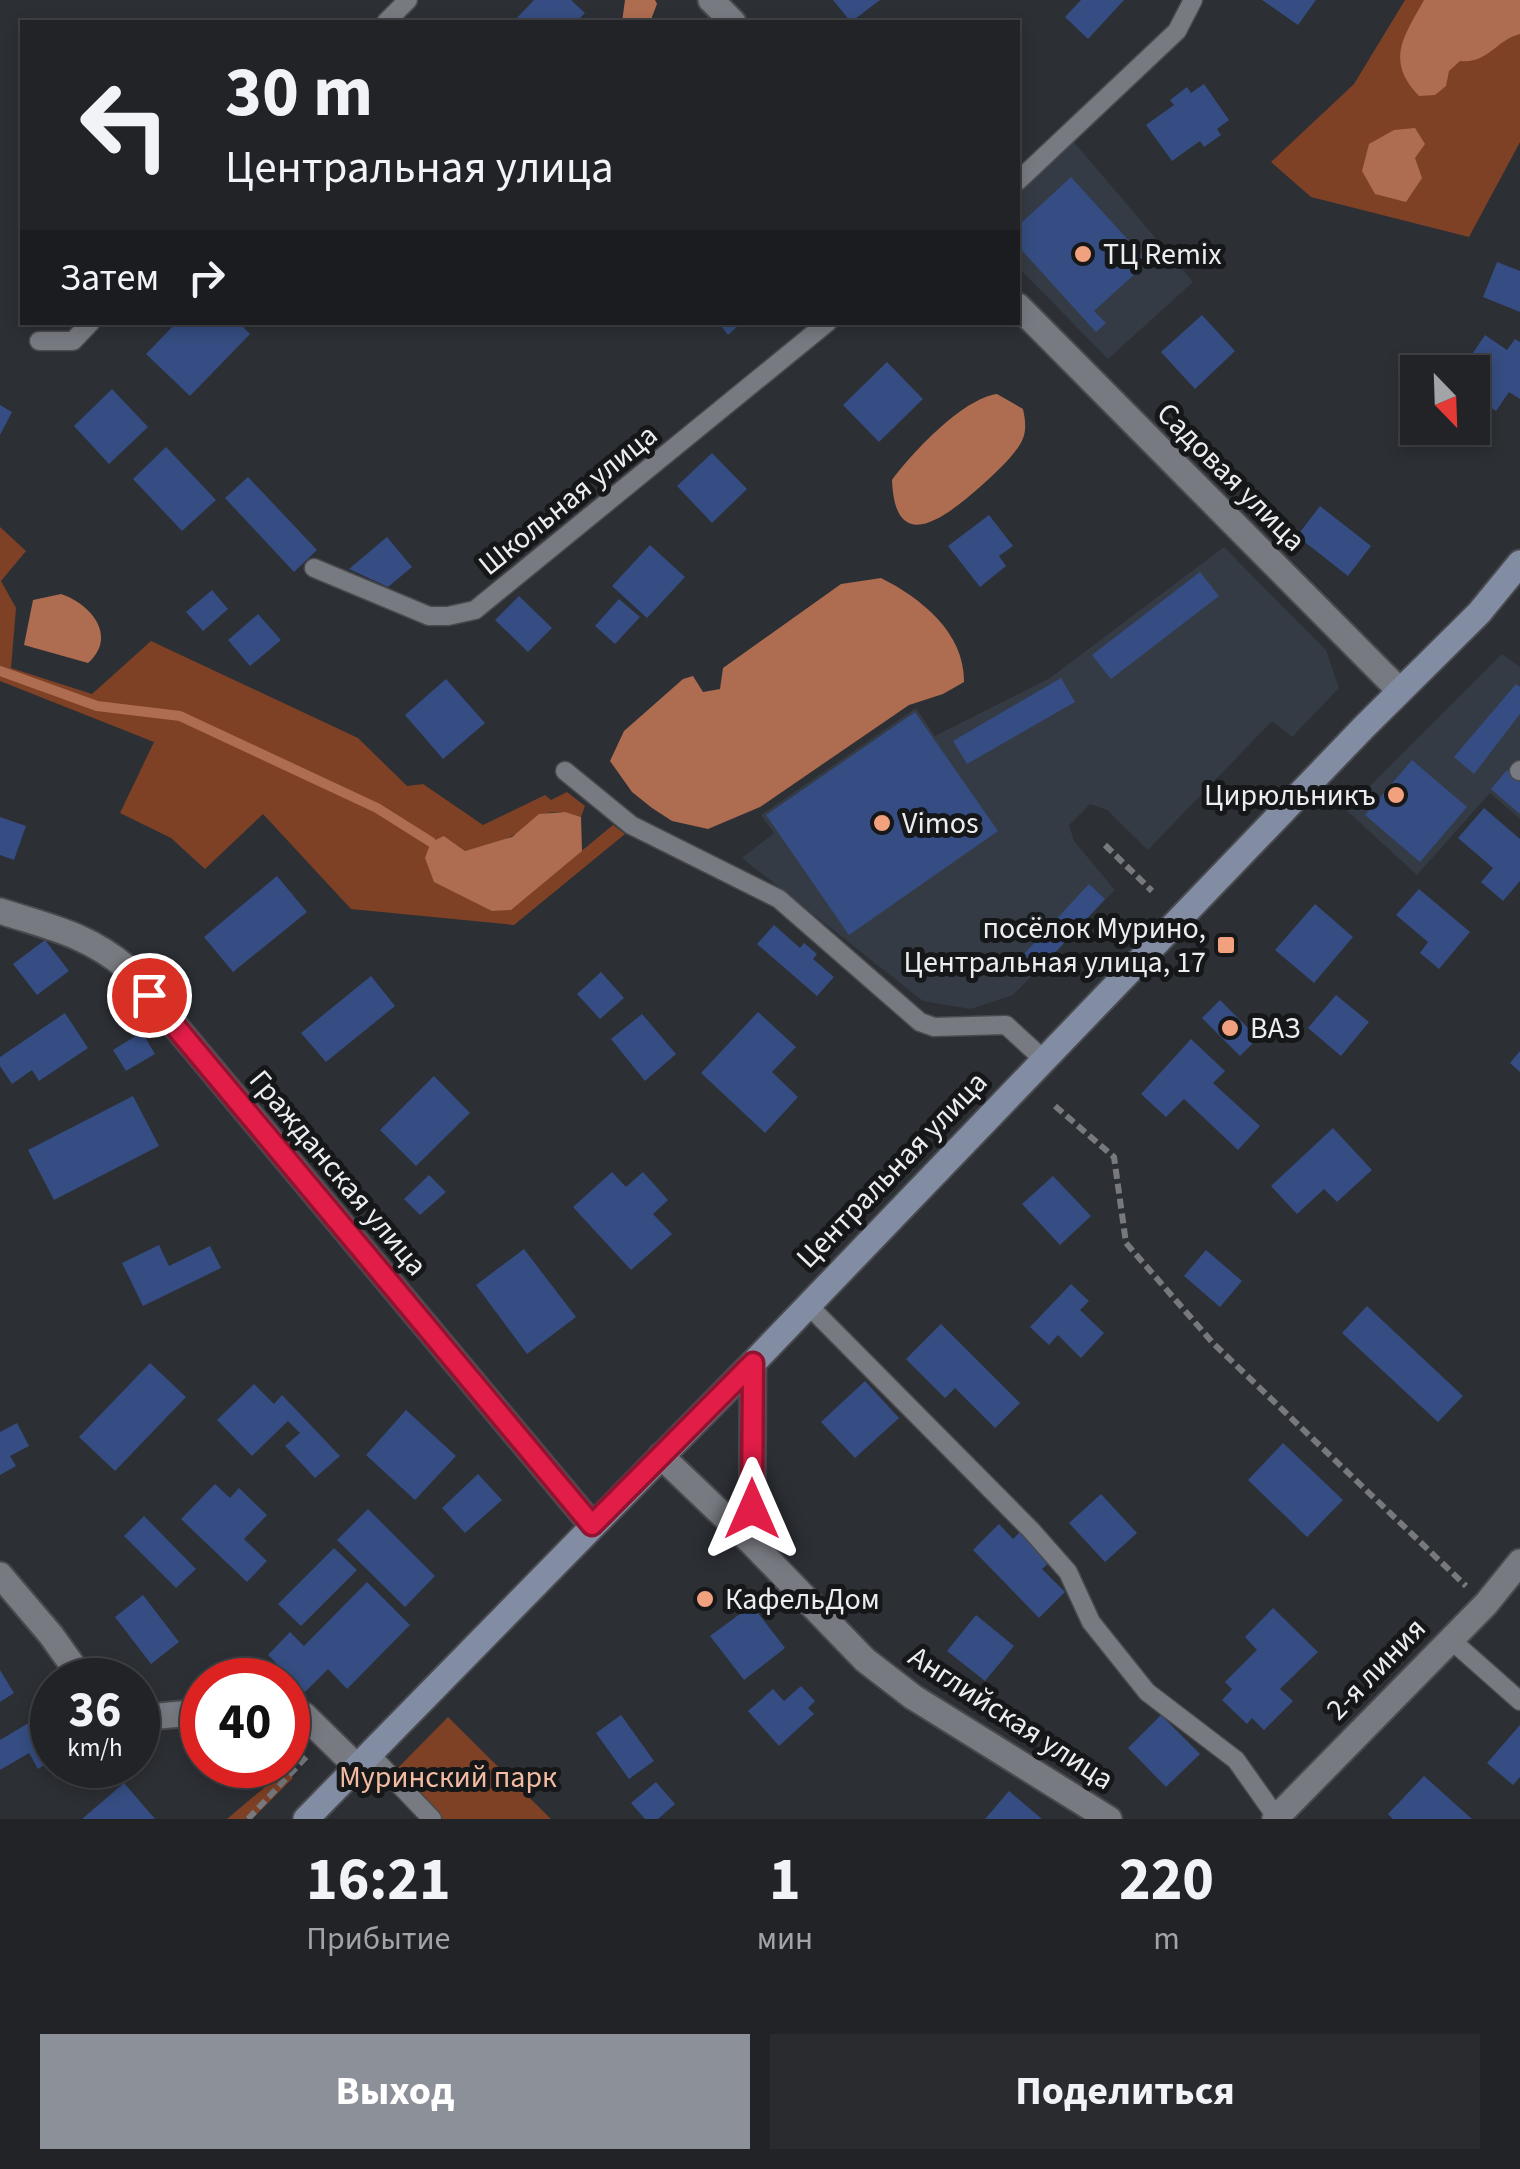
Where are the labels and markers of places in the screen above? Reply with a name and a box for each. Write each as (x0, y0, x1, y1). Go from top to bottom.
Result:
place label: ТЦ Remix (1103, 233, 1222, 276)
marker: ТЦ Remix (1072, 243, 1094, 265)
place label: Цирюльникъ (1204, 774, 1376, 817)
marker: Цирюльникъ (1385, 784, 1407, 806)
place label: Vimos (902, 802, 978, 845)
marker: Vimos (871, 812, 893, 834)
place label: посёлок Мурино, Центральная улица, 17 (904, 907, 1206, 984)
marker: посёлок Мурино, Центральная улица, 17 (1215, 934, 1237, 956)
pin (107, 953, 192, 1038)
place label: ВАЗ (1250, 1007, 1300, 1050)
marker: ВАЗ (1219, 1017, 1241, 1039)
place label: КафельДом (725, 1578, 880, 1621)
marker: КафельДом (694, 1588, 716, 1610)

